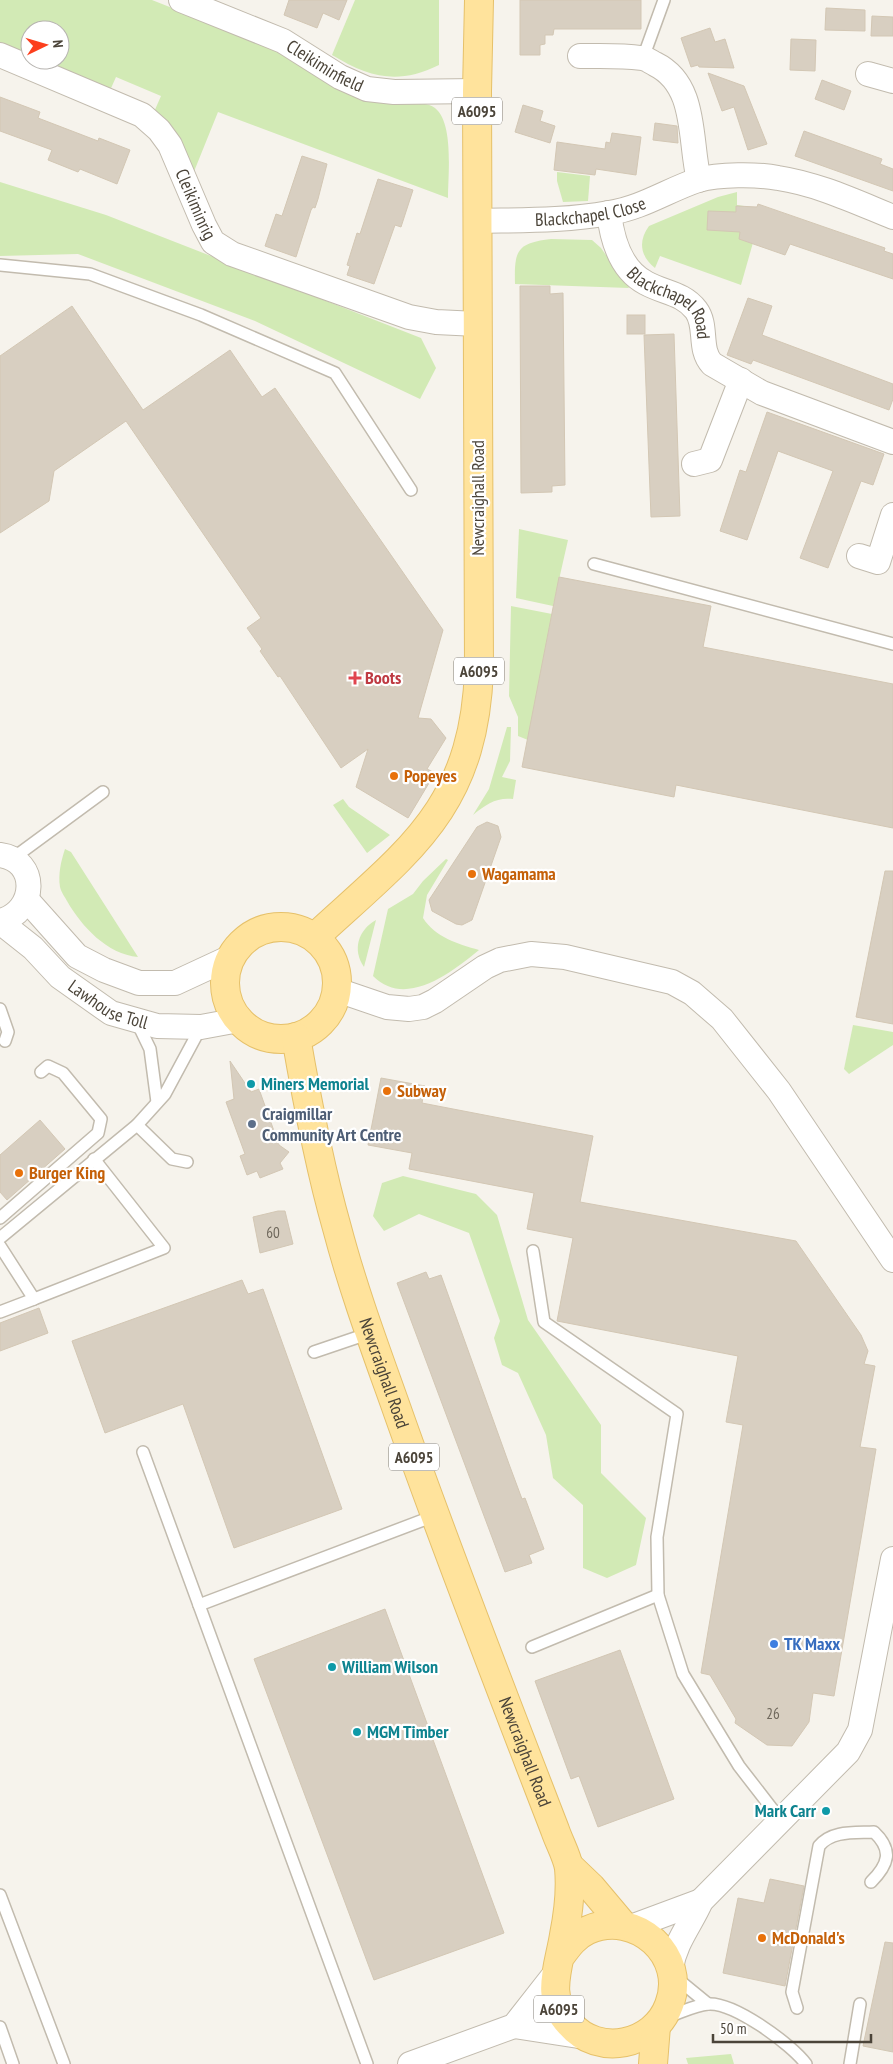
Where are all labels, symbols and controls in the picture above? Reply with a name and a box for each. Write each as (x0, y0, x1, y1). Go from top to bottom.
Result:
north arrow (20, 20, 70, 70)
street label: Cleikiminfield (282, 34, 367, 97)
text: N (49, 39, 67, 48)
road number: A6095 (452, 98, 502, 124)
street label: Cleikiminrig (170, 165, 222, 243)
street label: Blackchapel Close (535, 191, 649, 231)
street label: Blackchapel Road (622, 262, 715, 340)
street label: Newcraighall Road (466, 440, 489, 556)
road number: A6095 (454, 658, 504, 684)
place label: Boots (365, 666, 401, 689)
marker: Boots (349, 672, 361, 684)
place label: Popeyes (404, 764, 457, 787)
marker: Popeyes (388, 770, 400, 782)
place label: Wagamama (481, 862, 556, 885)
marker: Wagamama (466, 868, 478, 880)
street label: Lawhouse Toll (64, 974, 151, 1034)
place label: Miners Memorial (261, 1072, 369, 1095)
marker: Miners Memorial (245, 1078, 257, 1090)
place label: Subway (397, 1079, 447, 1102)
marker: Subway (381, 1085, 393, 1097)
place label: Craigmillar Community Art Centre (262, 1102, 402, 1146)
marker: Craigmillar Community Art Centre (246, 1118, 258, 1130)
place label: Burger King (29, 1161, 105, 1184)
marker: Burger King (13, 1167, 25, 1179)
house number: 60 (266, 1223, 280, 1242)
street label: Newcraighall Road (354, 1315, 415, 1431)
road number: A6095 (389, 1444, 439, 1470)
place label: TK Maxx (784, 1632, 840, 1655)
marker: TK Maxx (768, 1638, 780, 1650)
place label: William Wilson (341, 1655, 438, 1678)
marker: William Wilson (326, 1661, 338, 1673)
street label: Newcraighall Road (494, 1694, 557, 1810)
house number: 26 (766, 1704, 780, 1723)
place label: MGM Timber (367, 1720, 449, 1743)
marker: MGM Timber (351, 1726, 363, 1738)
place label: Mark Carr (755, 1799, 817, 1822)
marker: Mark Carr (820, 1805, 832, 1817)
place label: McDonald's (772, 1926, 845, 1949)
marker: McDonald's (756, 1932, 768, 1944)
road number: A6095 (534, 1996, 584, 2022)
scale bar (713, 2012, 870, 2044)
text: 50 m (720, 2019, 746, 2038)

